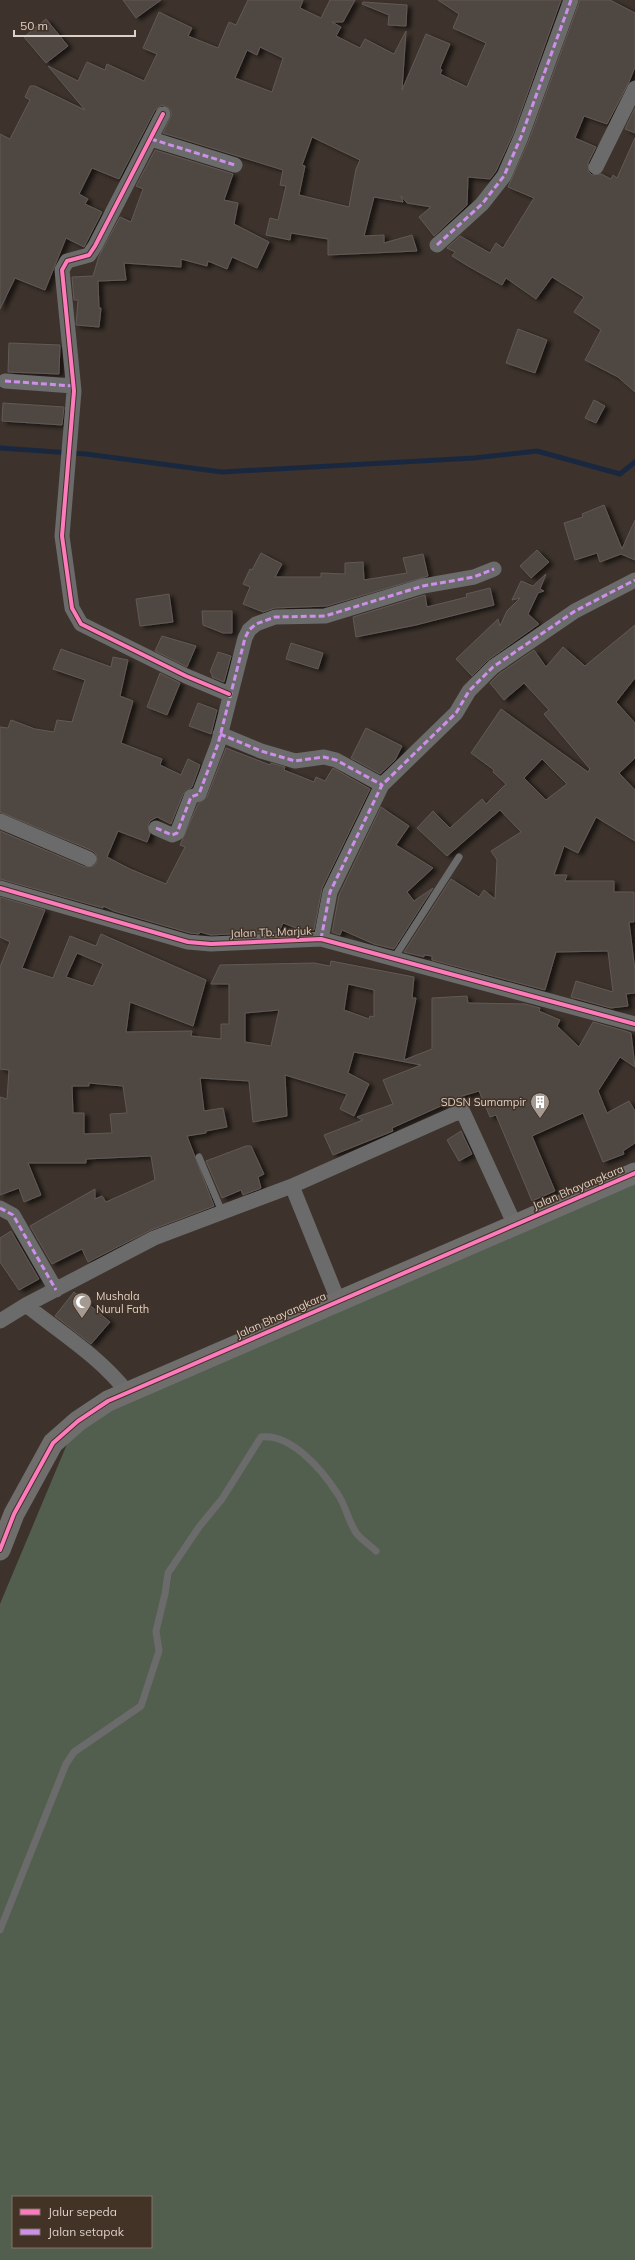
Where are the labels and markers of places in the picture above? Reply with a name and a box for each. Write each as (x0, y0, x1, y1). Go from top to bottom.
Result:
building icon: SDSN Sumampir (529, 1091, 551, 1119)
place label: SDSN Sumampir (441, 1095, 526, 1109)
place label: Mushala Nurul Fath (96, 1289, 149, 1316)
mosque icon: Mushala Nurul Fath (71, 1291, 93, 1319)

